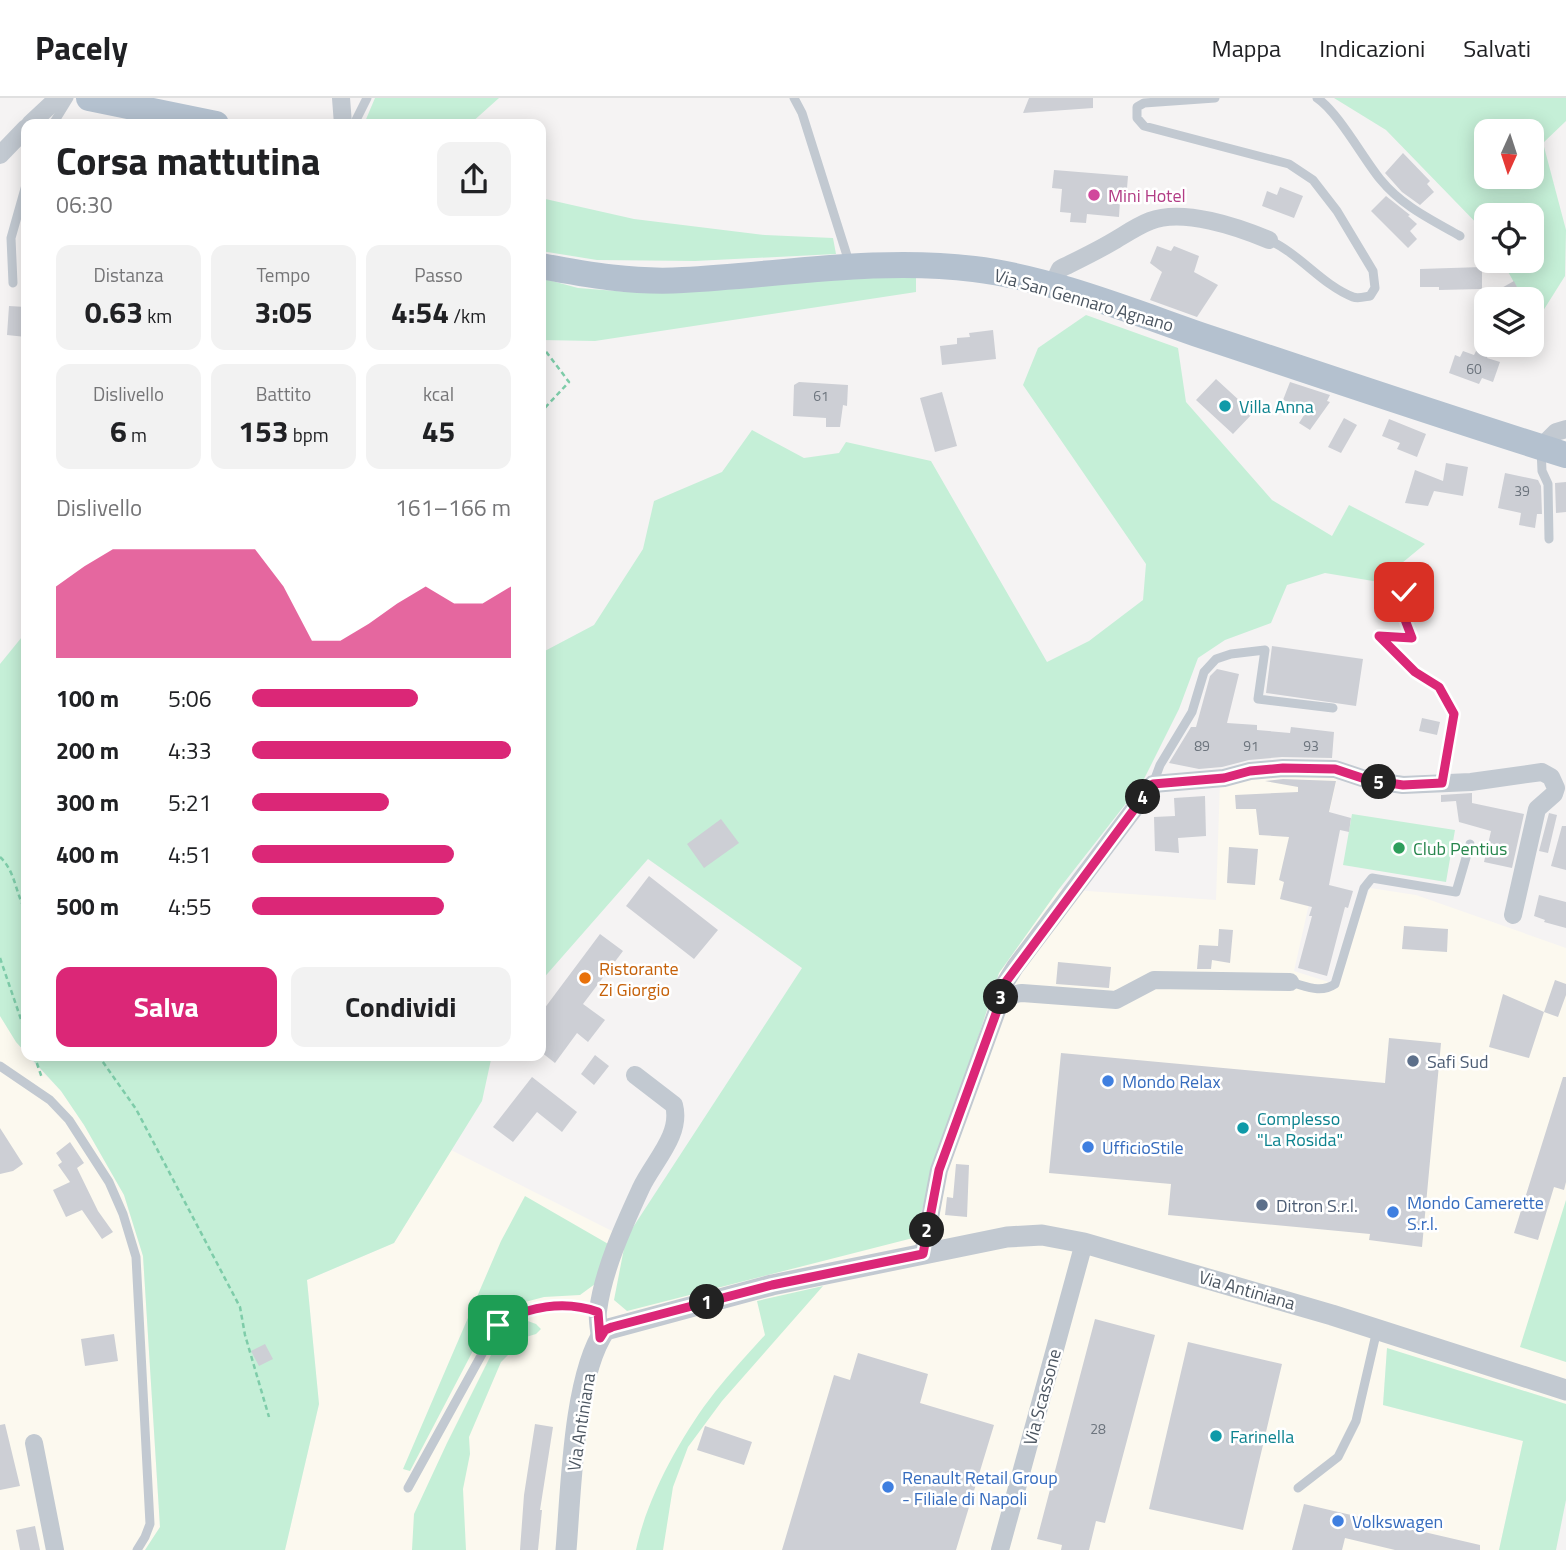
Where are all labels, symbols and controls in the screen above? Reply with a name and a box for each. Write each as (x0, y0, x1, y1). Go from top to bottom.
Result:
text: Pacely (35, 23, 128, 73)
text: Mappa (1212, 30, 1281, 66)
text: Indicazioni (1319, 30, 1425, 66)
text: Salvati (1463, 30, 1531, 66)
north arrow (1474, 119, 1544, 189)
map controls (1474, 119, 1544, 357)
text: Corsa mattutina (56, 132, 320, 190)
button: share (437, 142, 511, 216)
place label: Mini Hotel (1108, 182, 1186, 209)
text: 06:30 (56, 187, 113, 222)
marker: Mini Hotel (1086, 187, 1102, 203)
button: locate (1474, 203, 1544, 273)
text: Distanza (94, 260, 163, 289)
text: Tempo (257, 260, 310, 289)
text: Passo (414, 260, 463, 289)
street label: Via San Gennaro Agnano (991, 261, 1177, 339)
button: layers (1474, 287, 1544, 357)
text: 0.63 (85, 289, 143, 335)
text: 3:05 (254, 289, 313, 335)
text: 4:54 (391, 289, 449, 335)
text: km (143, 301, 172, 330)
text: /km (449, 301, 486, 330)
house number: 60 (1466, 358, 1482, 379)
text: Dislivello (93, 379, 164, 408)
text: Battito (256, 379, 311, 408)
text: kcal (423, 379, 454, 408)
house number: 61 (813, 385, 829, 406)
place label: Villa Anna (1239, 393, 1314, 420)
marker: Villa Anna (1217, 398, 1233, 414)
text: 6 (110, 408, 127, 454)
text: 153 (238, 408, 289, 454)
text: 45 (422, 408, 455, 454)
text: m (127, 420, 147, 449)
text: bpm (289, 420, 329, 449)
house number: 39 (1514, 480, 1530, 501)
text: Dislivello (56, 490, 142, 525)
text: 161–166 m (395, 490, 511, 525)
pin (1374, 562, 1434, 622)
icon: check (1385, 573, 1423, 611)
text: 100 m (56, 681, 119, 716)
text: 5:06 (168, 681, 212, 716)
text: 200 m (56, 733, 119, 768)
text: 4:33 (168, 733, 212, 768)
house number: 89 (1194, 735, 1210, 756)
house number: 91 (1243, 735, 1259, 756)
house number: 93 (1303, 735, 1319, 756)
pin: 5 (1362, 764, 1396, 800)
text: 5 (1373, 767, 1384, 796)
pin: 4 (1126, 780, 1160, 814)
text: 4 (1137, 782, 1148, 811)
text: 300 m (56, 785, 119, 820)
text: 5:21 (168, 785, 212, 820)
place label: Club Pentius (1413, 835, 1507, 862)
text: 400 m (56, 837, 119, 872)
text: 4:51 (168, 837, 212, 872)
marker: Club Pentius (1391, 840, 1407, 856)
text: 500 m (56, 889, 119, 924)
text: 4:55 (168, 889, 212, 924)
place label: Ristorante Zi Giorgio (599, 955, 679, 1003)
button: Salva (56, 967, 277, 1047)
button: Condividi (291, 967, 511, 1047)
marker: Ristorante Zi Giorgio (577, 970, 593, 986)
pin: 3 (984, 979, 1018, 1014)
text: 3 (995, 982, 1006, 1011)
place label: Safi Sud (1427, 1048, 1488, 1075)
marker: Safi Sud (1405, 1053, 1421, 1069)
place label: Mondo Relax (1122, 1068, 1221, 1095)
marker: Mondo Relax (1100, 1073, 1116, 1089)
place label: Complesso "La Rosida" (1257, 1105, 1343, 1153)
marker: Complesso "La Rosida" (1235, 1120, 1251, 1136)
place label: UfficioStile (1102, 1134, 1184, 1161)
marker: UfficioStile (1080, 1139, 1096, 1155)
place label: Mondo Camerette S.r.l. (1407, 1189, 1544, 1237)
place label: Ditron S.r.l. (1276, 1192, 1358, 1219)
marker: Ditron S.r.l. (1254, 1197, 1270, 1213)
marker: Mondo Camerette S.r.l. (1385, 1204, 1401, 1220)
pin: 2 (909, 1212, 944, 1248)
text: 2 (921, 1215, 932, 1244)
street label: Via Antiniana (1196, 1263, 1298, 1317)
pin: 1 (690, 1284, 724, 1320)
text: 1 (701, 1287, 712, 1316)
pin (468, 1295, 528, 1355)
icon: arrive (479, 1306, 517, 1344)
street label: Via Scassone (1016, 1346, 1068, 1448)
street label: Via Antiniana (560, 1371, 602, 1473)
house number: 28 (1090, 1418, 1106, 1439)
place label: Farinella (1230, 1423, 1294, 1450)
marker: Farinella (1208, 1428, 1224, 1444)
place label: Renault Retail Group - Filiale di Napoli (902, 1464, 1058, 1512)
marker: Renault Retail Group - Filiale di Napoli (880, 1479, 896, 1495)
place label: Volkswagen (1352, 1508, 1443, 1535)
marker: Volkswagen (1330, 1513, 1346, 1529)

